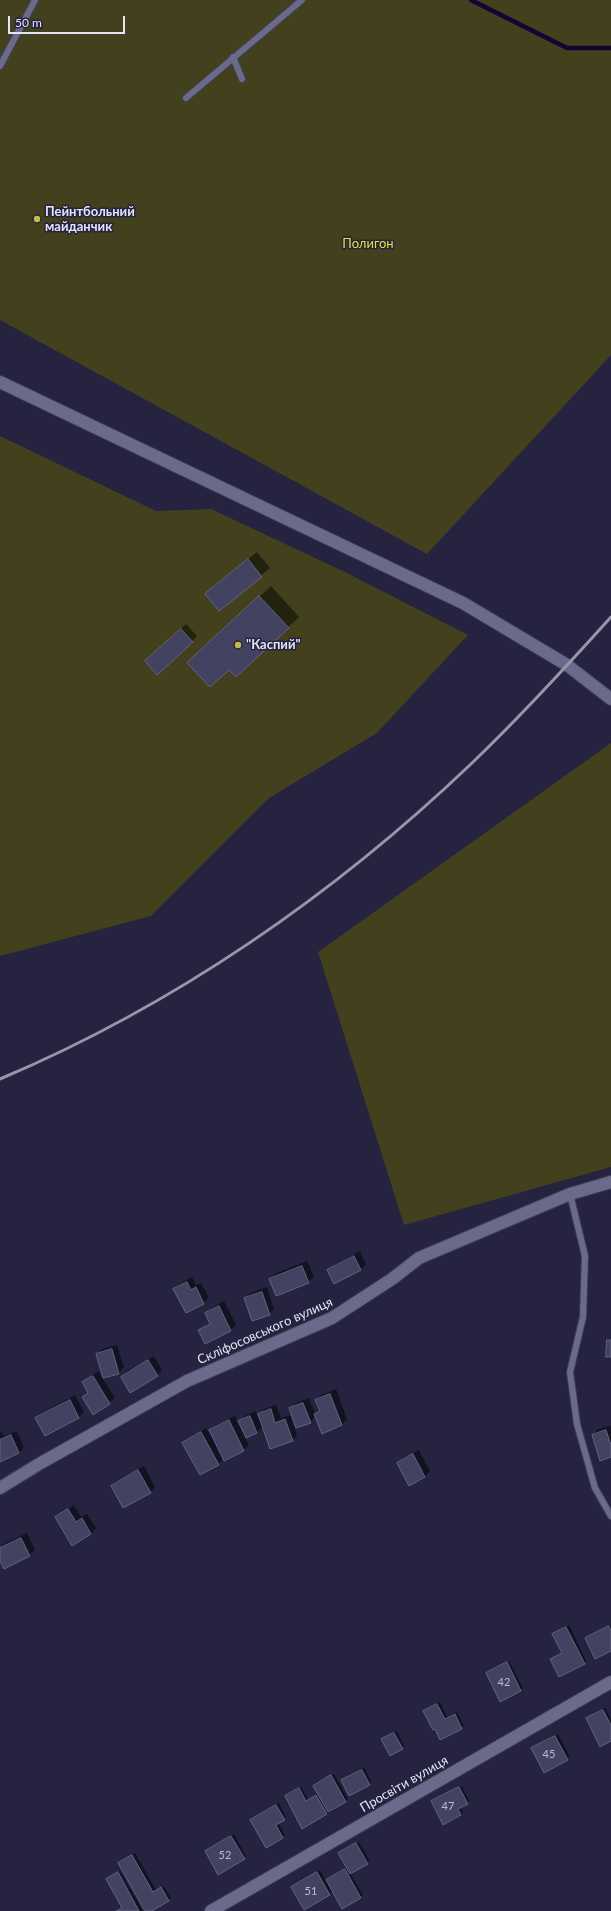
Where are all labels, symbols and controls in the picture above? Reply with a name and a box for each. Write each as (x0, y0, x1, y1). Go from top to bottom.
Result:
scale bar (10, 8, 127, 34)
text: 50 m (15, 15, 42, 30)
place label: Пейнтбольний майданчик (45, 204, 135, 235)
marker: Пейнтбольний майданчик (32, 214, 42, 224)
park label: Полигон (342, 236, 394, 252)
place label: "Каспий" (246, 637, 301, 653)
marker: "Каспий" (233, 640, 243, 650)
street label: Скліфосовського вулиця (195, 1294, 335, 1368)
house number: 42 (498, 1675, 510, 1689)
house number: 45 (543, 1747, 555, 1761)
street label: Просвіти вулиця (357, 1752, 451, 1816)
house number: 47 (442, 1799, 454, 1813)
house number: 52 (219, 1848, 231, 1862)
house number: 51 (305, 1884, 317, 1898)

